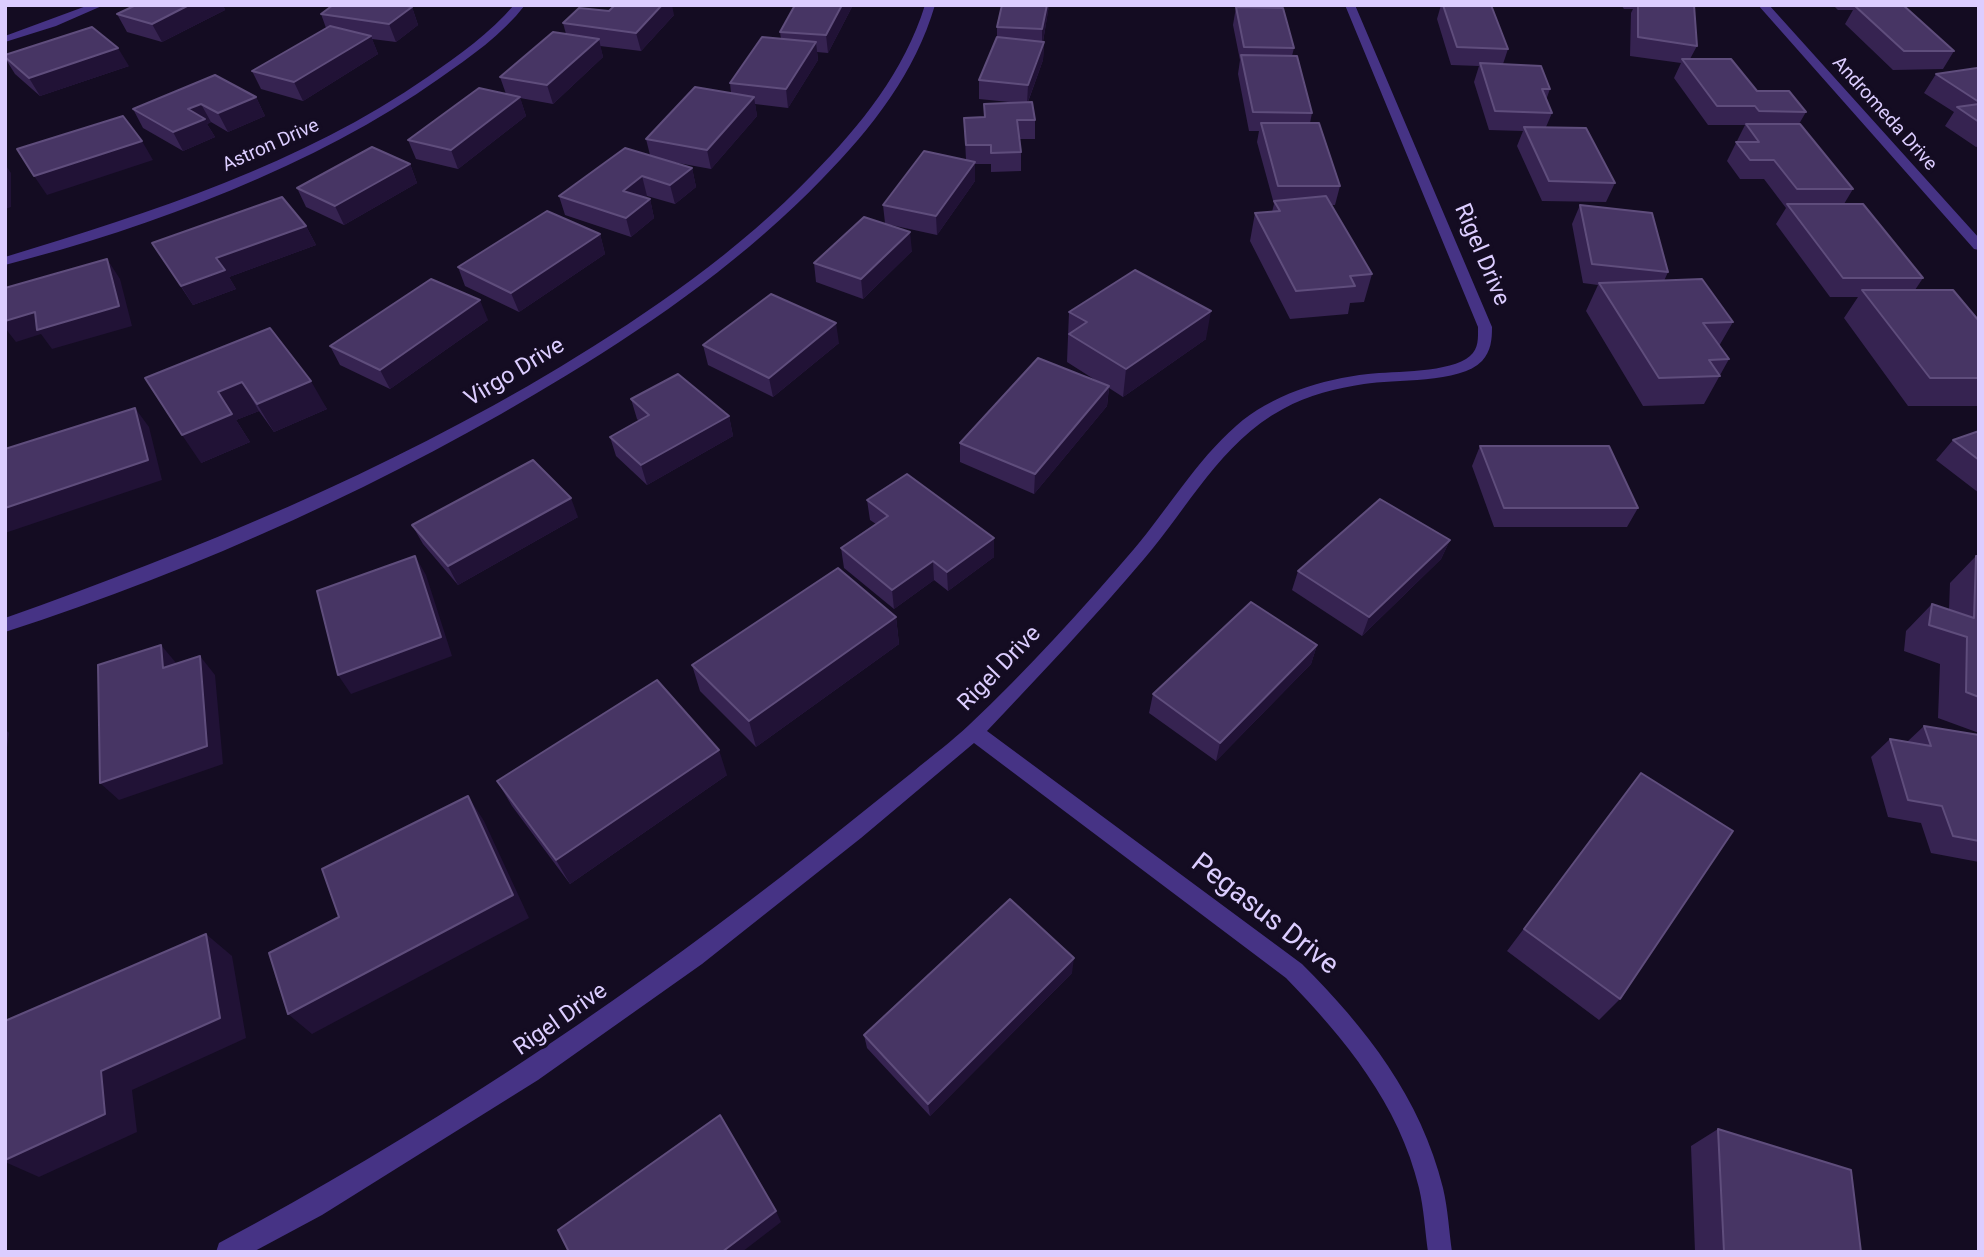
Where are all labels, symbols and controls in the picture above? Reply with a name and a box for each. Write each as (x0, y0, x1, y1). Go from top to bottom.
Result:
street label: Andromeda Drive (1827, 52, 1941, 176)
street label: Astron Drive (219, 115, 323, 177)
street label: Rigel Drive (1447, 200, 1515, 310)
street label: Virgo Drive (460, 333, 570, 413)
street label: Rigel Drive (953, 621, 1047, 717)
street label: Pegasus Drive (1184, 847, 1344, 983)
street label: Rigel Drive (509, 978, 613, 1062)

